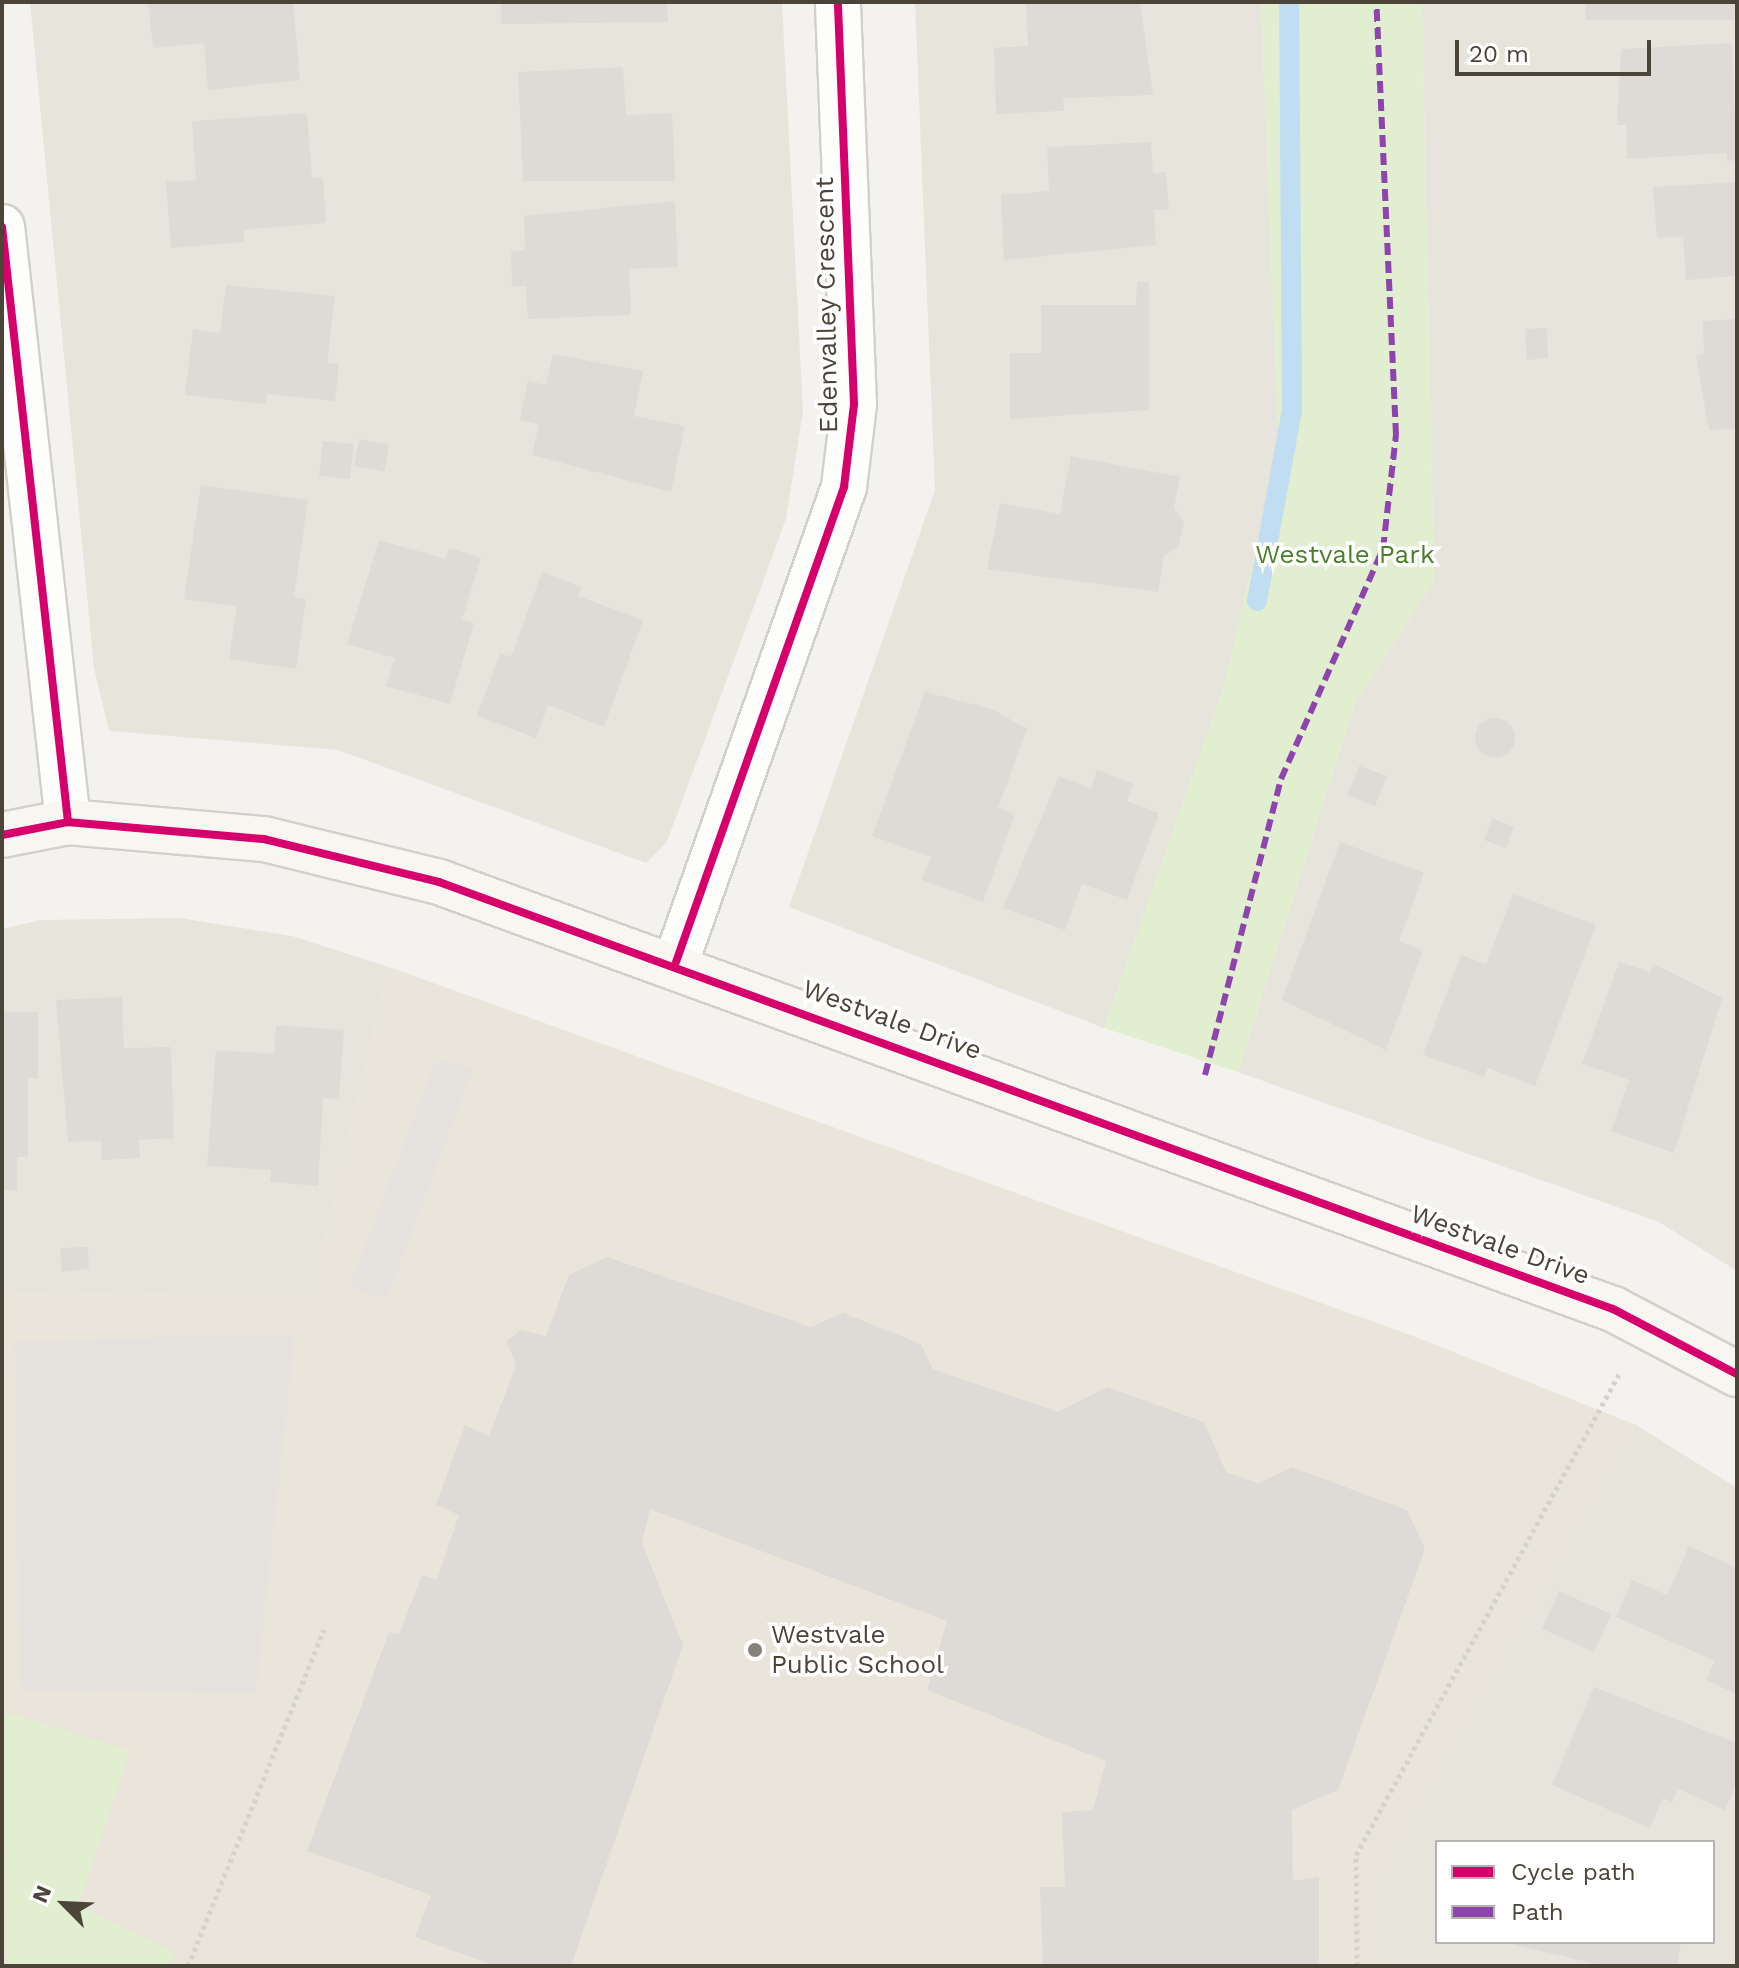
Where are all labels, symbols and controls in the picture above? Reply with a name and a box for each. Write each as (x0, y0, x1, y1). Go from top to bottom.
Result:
scale bar (1459, 24, 1655, 74)
text: 20 m (1469, 40, 1529, 68)
street label: Edenvalley Crescent (809, 176, 845, 434)
park label: Westvale Park (1255, 539, 1435, 571)
street label: Westvale Drive (798, 973, 986, 1067)
street label: Westvale Drive (1406, 1198, 1594, 1292)
place label: Westvale Public School (771, 1619, 944, 1680)
marker: Westvale Public School (746, 1641, 764, 1659)
legend (1435, 1840, 1715, 1944)
text: Cycle path (1511, 1858, 1636, 1886)
north arrow (24, 1864, 104, 1944)
text: N (27, 1881, 56, 1907)
text: Path (1511, 1898, 1564, 1926)

